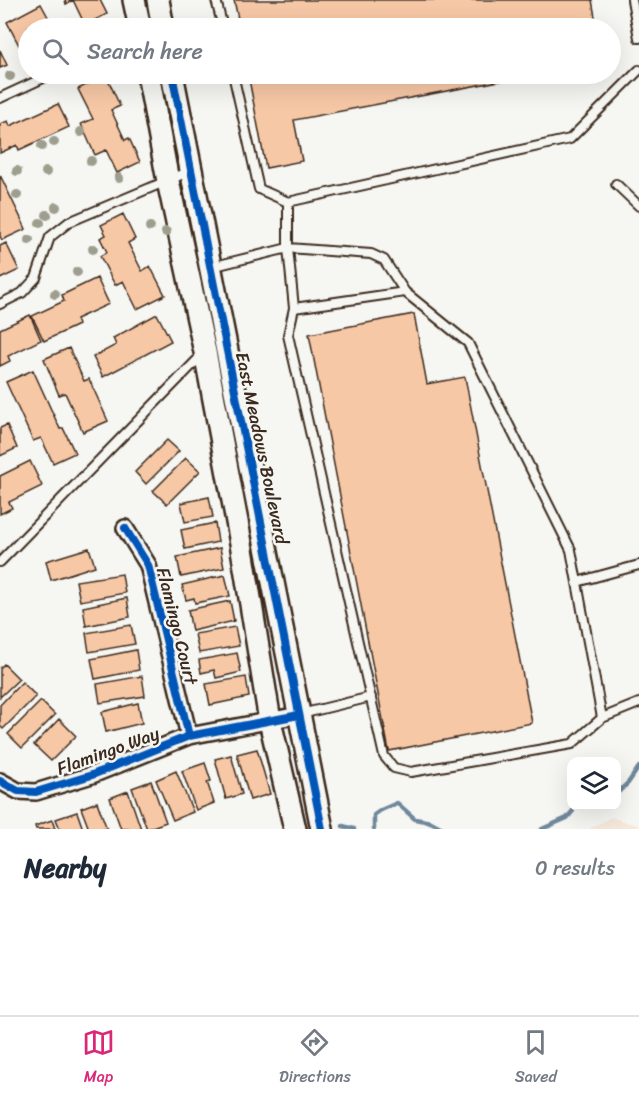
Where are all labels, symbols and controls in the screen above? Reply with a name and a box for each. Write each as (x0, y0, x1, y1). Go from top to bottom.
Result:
search box (18, 18, 621, 84)
text: Search here (87, 32, 203, 71)
icon: search (39, 35, 72, 68)
street label: East Meadows Boulevard (226, 349, 298, 548)
street label: Flamingo Court (147, 564, 207, 689)
street label: Flamingo Way (52, 717, 165, 784)
map controls (567, 757, 621, 811)
button: layers (567, 757, 621, 811)
text: Nearby (24, 845, 106, 891)
text: 0 results (535, 851, 615, 886)
tab: Map (82, 1026, 115, 1091)
tab: Directions (279, 1026, 351, 1091)
tab: Saved (515, 1026, 557, 1091)

